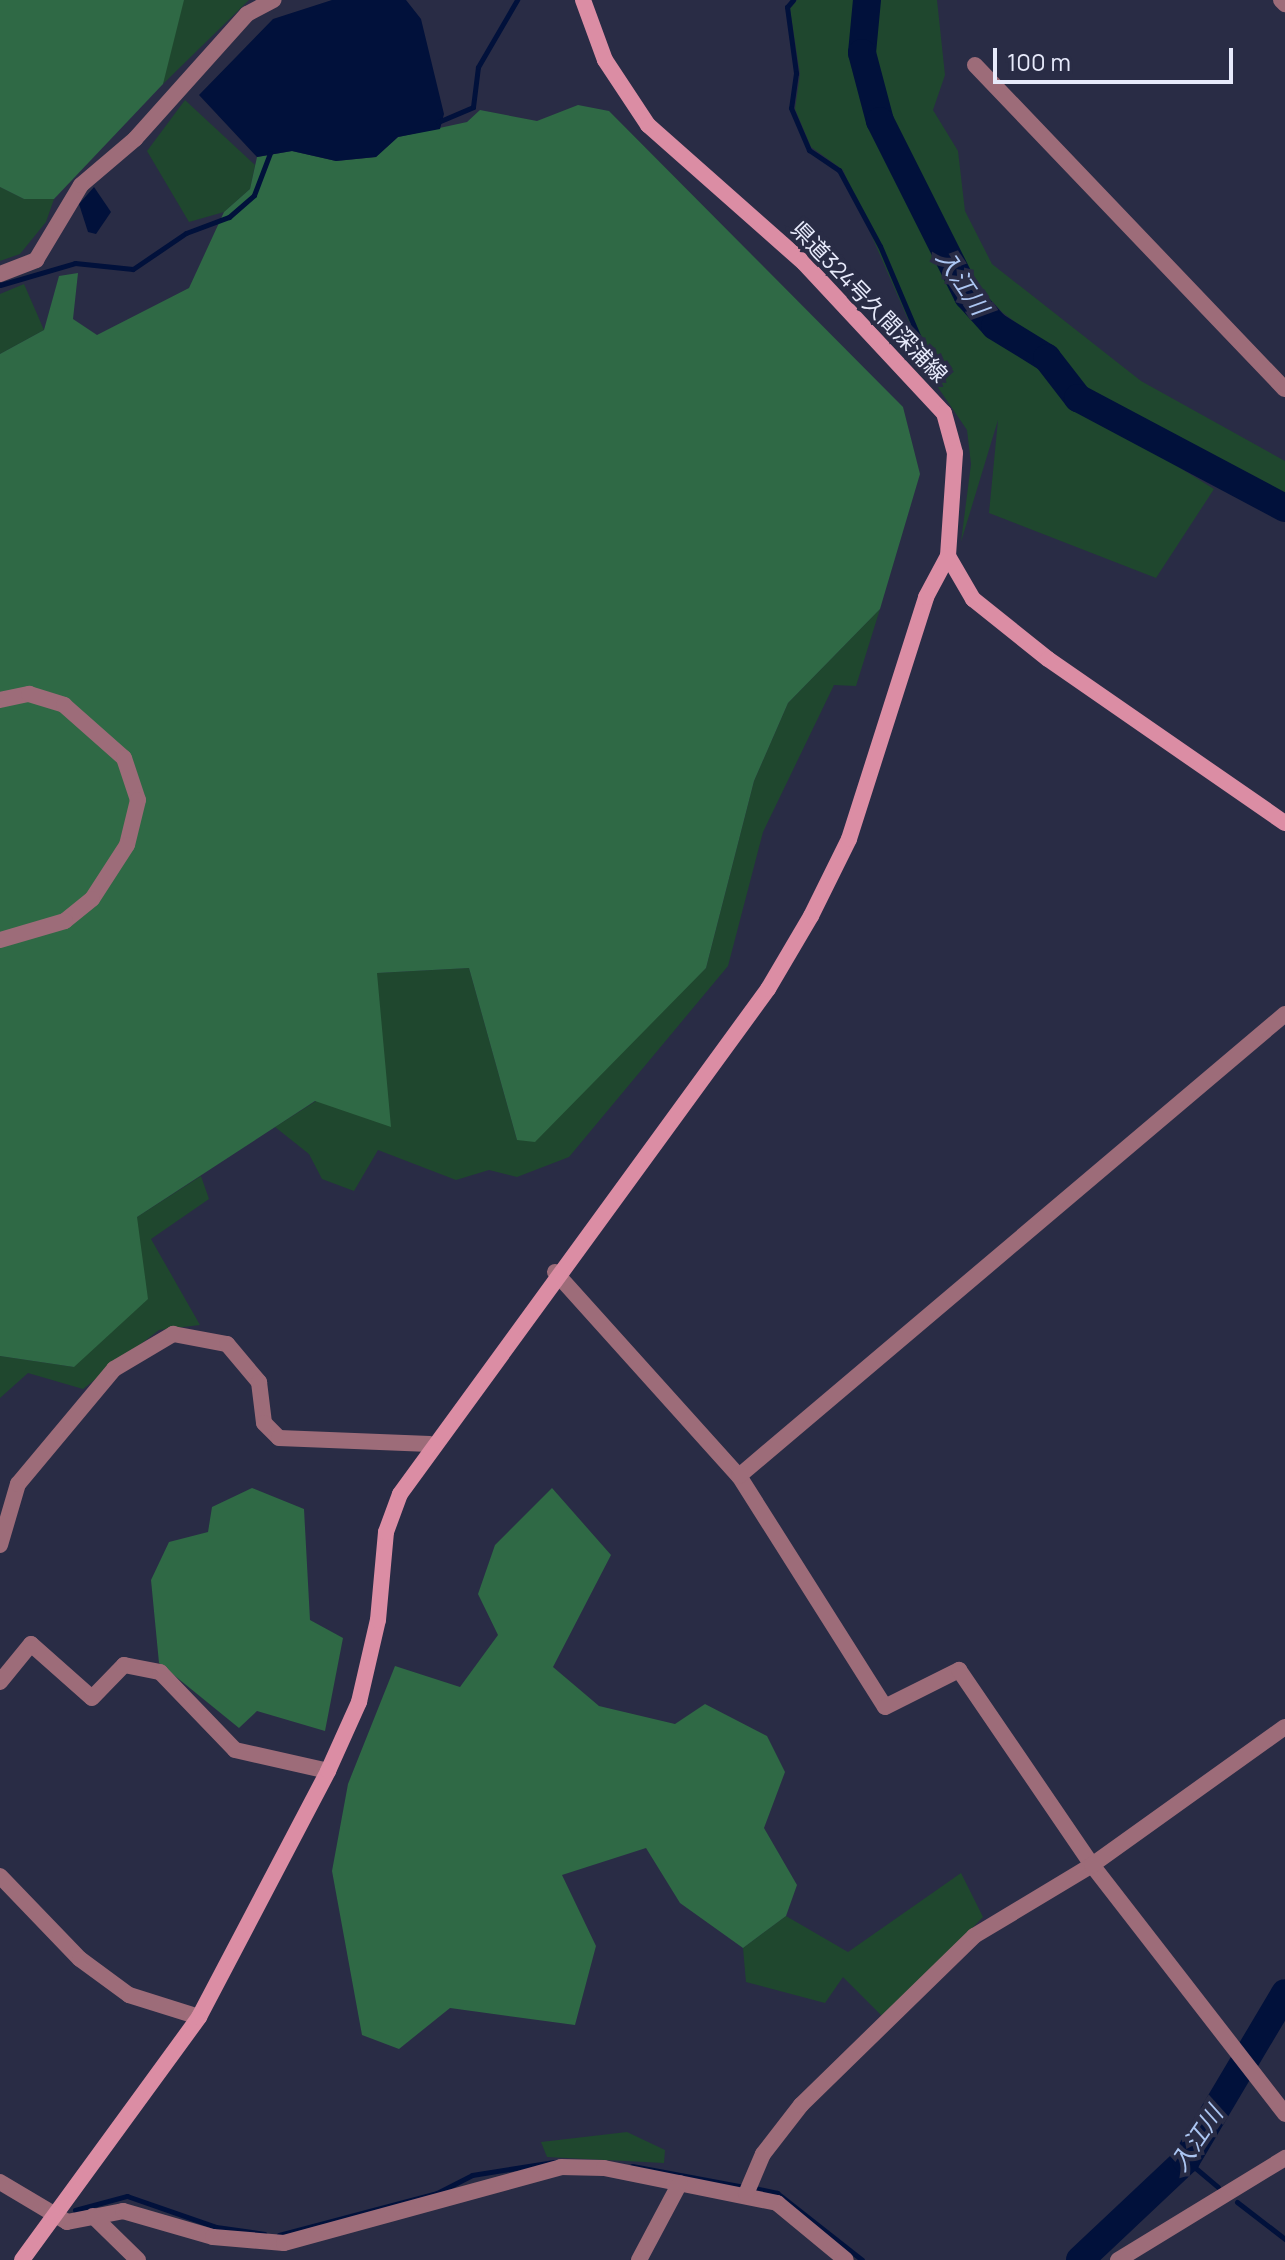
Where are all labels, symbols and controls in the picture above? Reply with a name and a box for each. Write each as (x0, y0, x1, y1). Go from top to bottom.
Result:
scale bar (997, 32, 1237, 82)
text: 100 m (1007, 45, 1071, 78)
street label: 県道324号久間深浦線 (785, 216, 953, 388)
water label: 入江川 (931, 244, 995, 320)
water label: 入江川 (1164, 2100, 1228, 2176)

